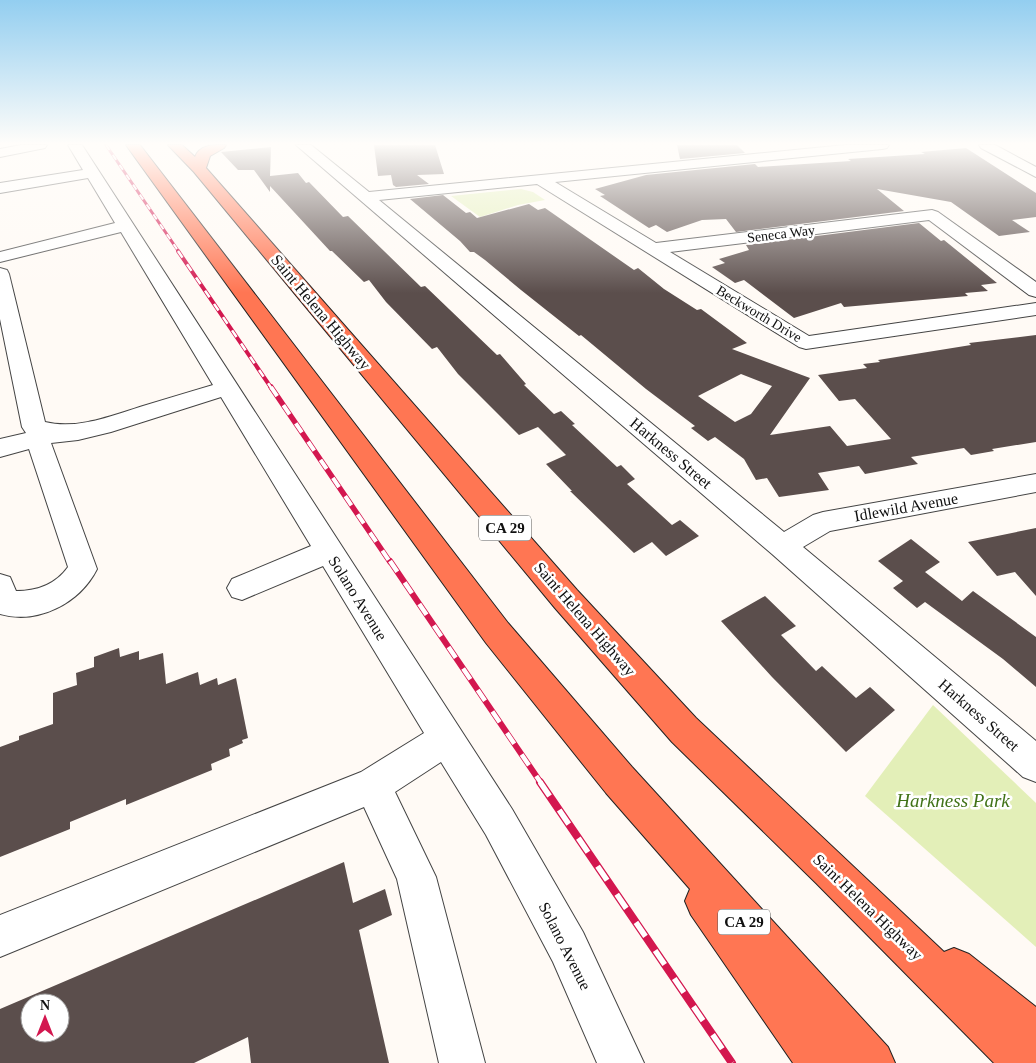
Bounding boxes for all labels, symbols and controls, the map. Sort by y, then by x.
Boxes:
street label: Seneca Way [746,222,816,246]
street label: Saint Helena Highway [267,251,374,374]
street label: Beckworth Drive [714,283,804,345]
street label: Harkness Street [627,414,716,492]
street label: Idlewild Avenue [853,490,959,524]
road number: CA 29 [479,516,531,540]
street label: Solano Avenue [325,553,391,643]
street label: Saint Helena Highway [530,559,639,680]
street label: Harkness Street [935,676,1023,755]
park label: Harkness Park [895,790,1010,811]
street label: Saint Helena Highway [809,851,926,964]
street label: Solano Avenue [536,899,594,993]
road number: CA 29 [718,910,770,934]
north arrow [20,993,70,1043]
text: N [40,998,50,1013]

